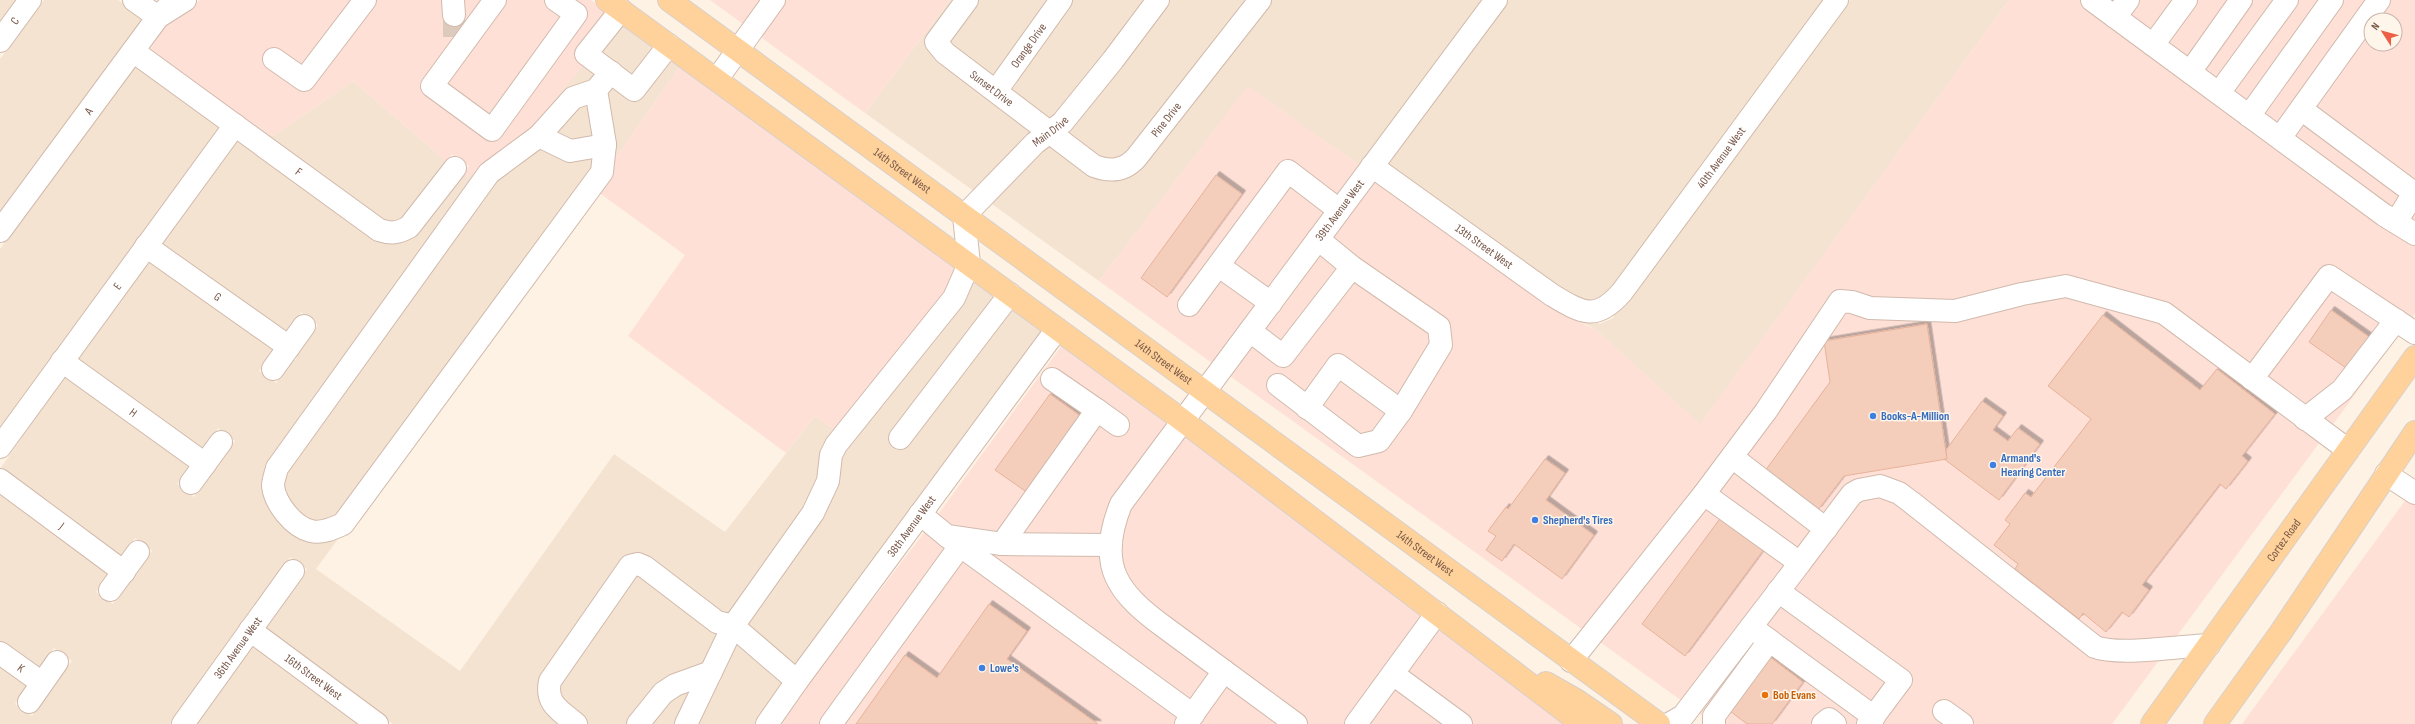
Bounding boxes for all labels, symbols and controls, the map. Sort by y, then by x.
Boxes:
north arrow [2363,12,2403,52]
street label: C [7,14,23,28]
street label: Orange Drive [1007,20,1050,71]
text: N [2368,20,2382,33]
street label: Sunset Drive [967,67,1017,110]
street label: Pine Drive [1148,99,1185,140]
street label: A [80,104,97,118]
street label: Main Drive [1029,113,1072,150]
street label: 40th Avenue West [1693,123,1749,191]
street label: 14th Street West [871,145,934,197]
street label: F [292,164,305,179]
street label: 39th Avenue West [1312,176,1368,244]
street label: 13th Street West [1452,221,1516,272]
street label: E [110,280,125,293]
street label: G [211,289,225,305]
street label: 14th Street West [1132,336,1196,388]
street label: H [127,405,140,420]
place label: Books-A-Million [1881,409,1949,424]
marker: Books-A-Million [1868,411,1878,421]
place label: Armand's Hearing Center [2000,451,2065,480]
marker: Armand's Hearing Center [1988,460,1998,470]
street label: 38th Avenue West [884,492,939,560]
place label: Shepherd's Tires [1543,513,1613,528]
marker: Shepherd's Tires [1530,515,1540,525]
street label: Cortez Road [2263,516,2304,565]
street label: J [56,519,67,533]
street label: 14th Street West [1394,527,1457,579]
street label: 36th Avenue West [211,613,265,682]
street label: 16th Street West [282,651,346,703]
street label: K [15,660,28,676]
place label: Lowe's [990,661,1019,676]
marker: Lowe's [977,663,987,673]
place label: Bob Evans [1773,688,1816,703]
marker: Bob Evans [1760,690,1770,700]

